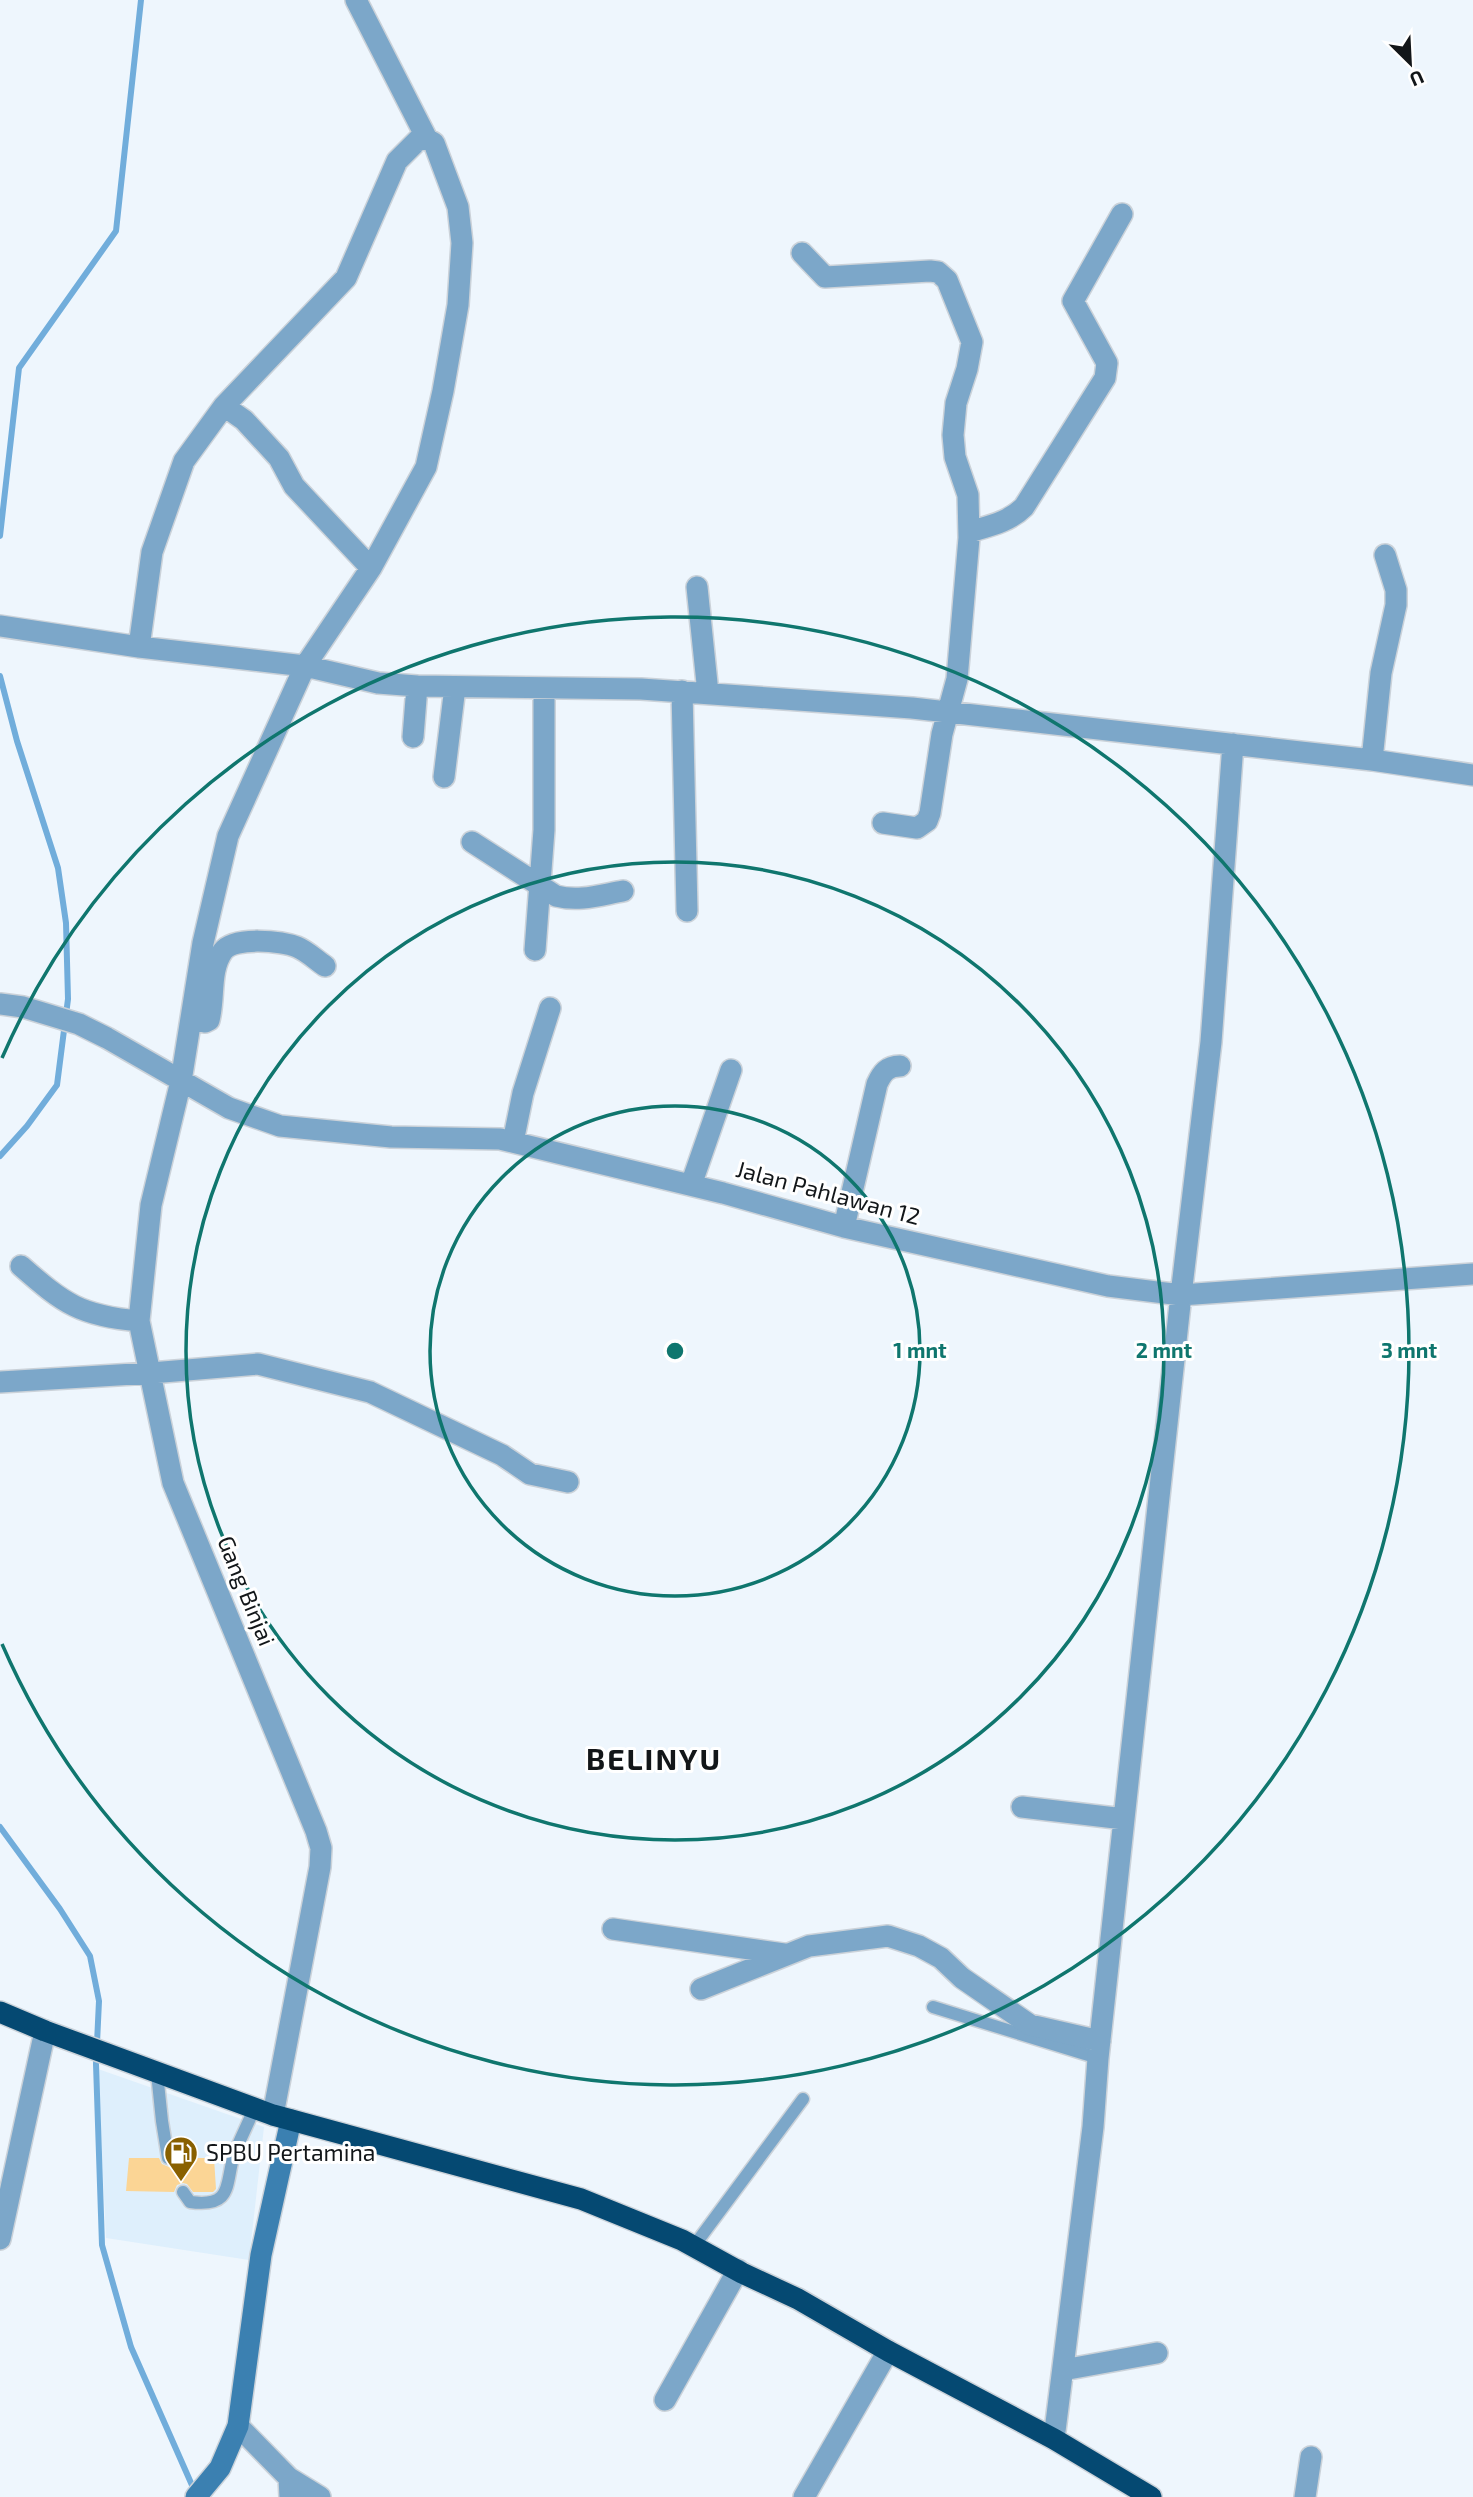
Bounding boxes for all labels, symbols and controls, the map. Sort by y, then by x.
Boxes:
north arrow [1375,28,1445,98]
text: U [1406,66,1428,92]
street label: Jalan Pahlawan 12 [733,1154,923,1230]
text: 1 mnt [893,1337,947,1362]
text: 2 mnt [1136,1337,1193,1362]
text: 3 mnt [1381,1337,1437,1362]
centre of rings [663,1339,687,1363]
street label: Gang Binjai [212,1532,282,1650]
district label: BELINYU [586,1740,722,1776]
fuel station icon: SPBU Pertamina [162,2134,200,2183]
place label: SPBU Pertamina [206,2138,375,2166]

